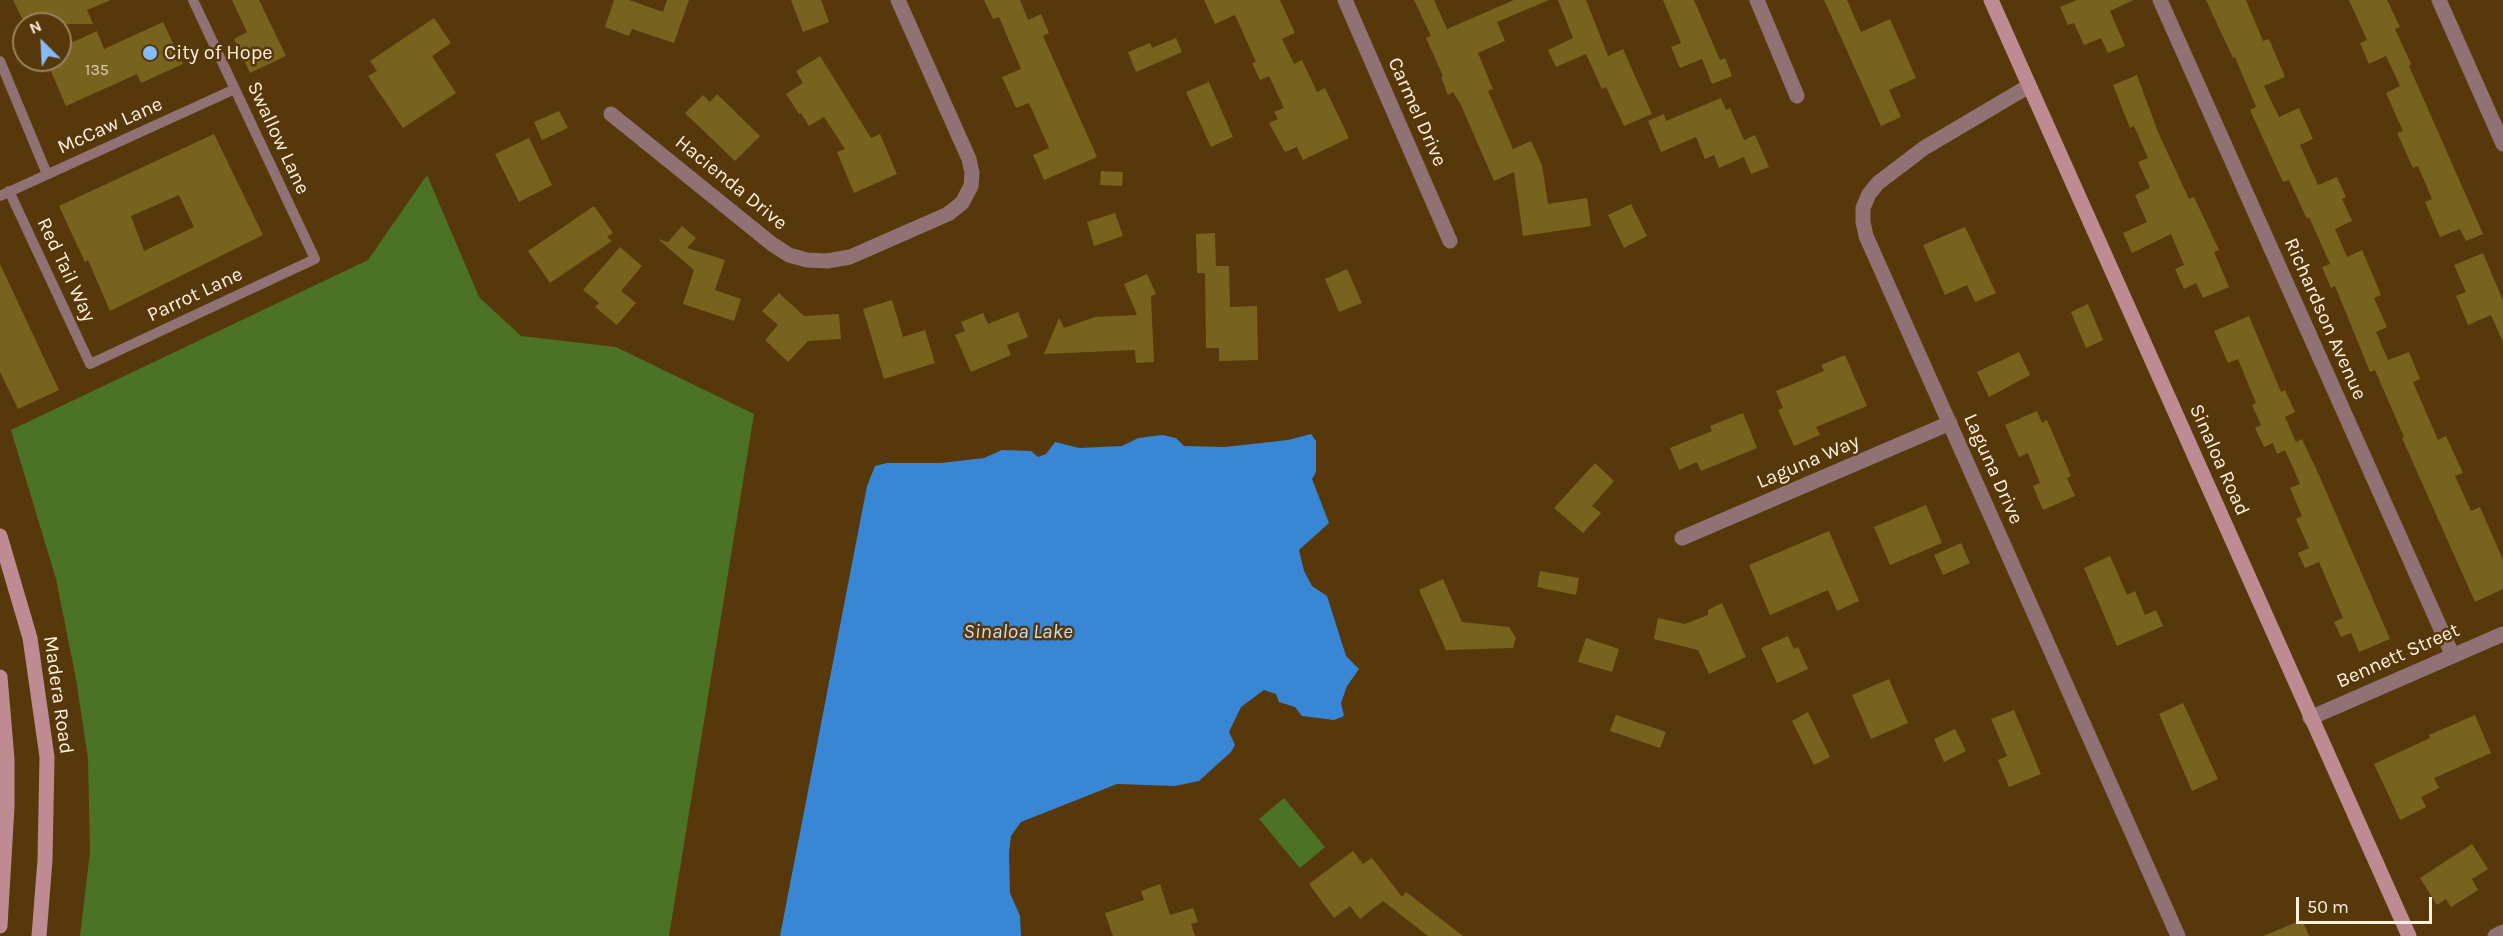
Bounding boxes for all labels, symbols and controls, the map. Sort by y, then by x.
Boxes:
north arrow [12,12,72,72]
text: N [26,16,44,38]
place label: City of Hope [164,41,273,65]
marker: City of Hope [141,44,159,62]
street label: Carmel Drive [1382,54,1452,170]
house number: 135 [85,60,109,80]
street label: Swallow Lane [241,78,315,198]
street label: McCaw Lane [54,92,166,160]
street label: Hacienda Drive [670,130,792,236]
street label: Red Tail Way [31,214,101,326]
street label: Richardson Avenue [2278,234,2372,404]
street label: Parrot Lane [144,262,246,328]
street label: Sinaloa Road [2184,401,2254,519]
street label: Laguna Drive [1958,410,2028,528]
street label: Laguna Way [1753,430,1863,494]
street label: Bennett Street [2333,618,2463,694]
water label: Sinaloa Lake [963,619,1073,645]
street label: Madera Road [38,634,78,756]
scale bar [2299,885,2436,923]
text: 50 m [2307,896,2349,918]

